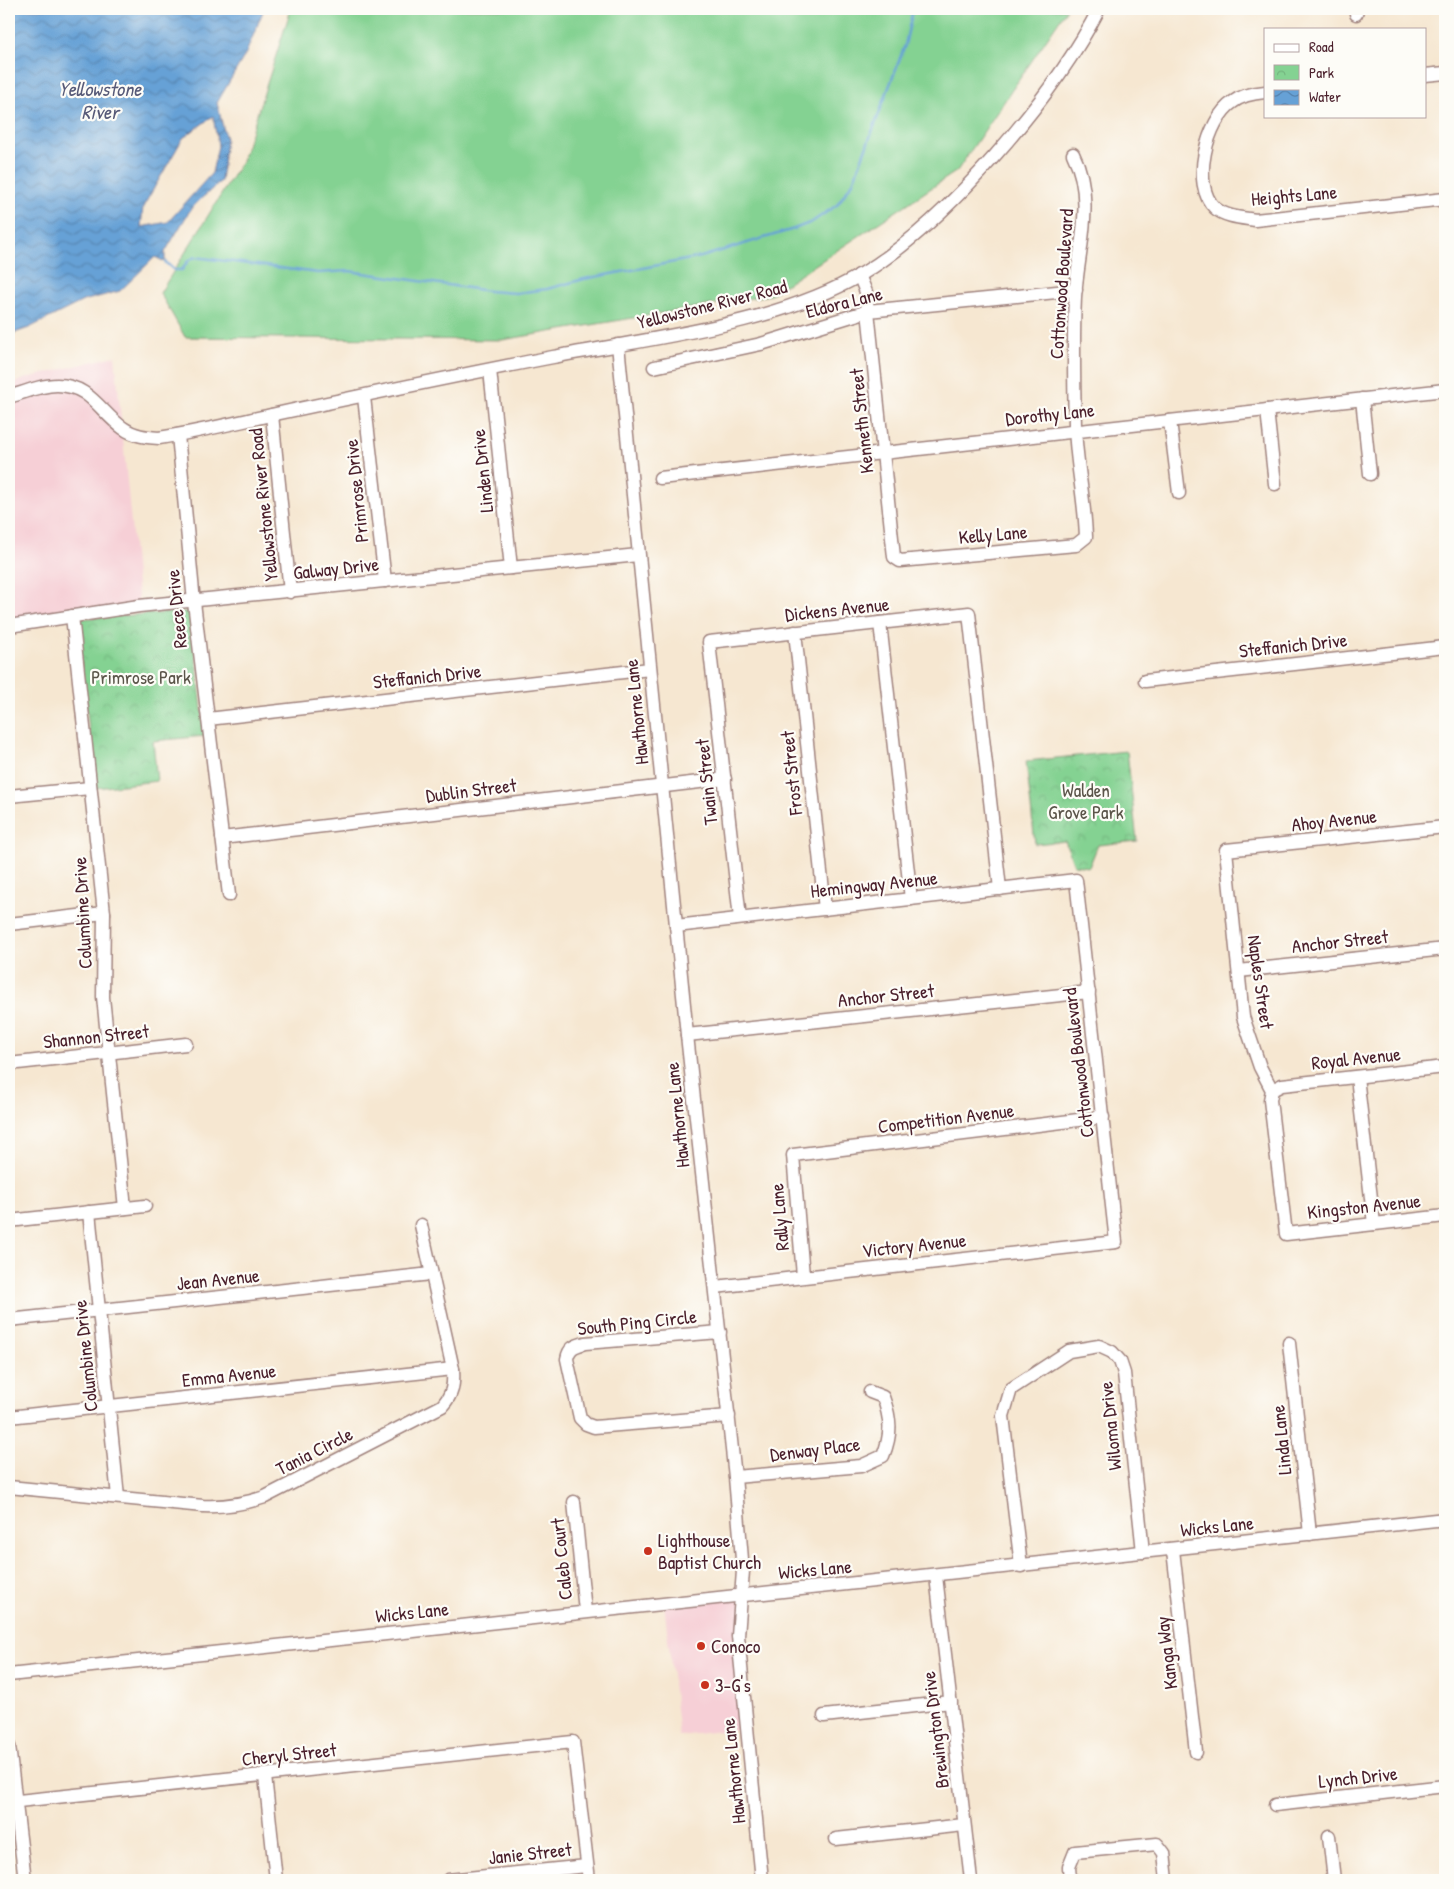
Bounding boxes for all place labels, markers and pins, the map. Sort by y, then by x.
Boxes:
place label: Lighthouse Baptist Church [658,1527,761,1575]
marker: Lighthouse Baptist Church [642,1545,654,1557]
place label: Conoco [711,1633,761,1659]
marker: Conoco [695,1640,707,1652]
place label: 3-G's [715,1672,751,1698]
marker: 3-G's [699,1679,711,1691]

